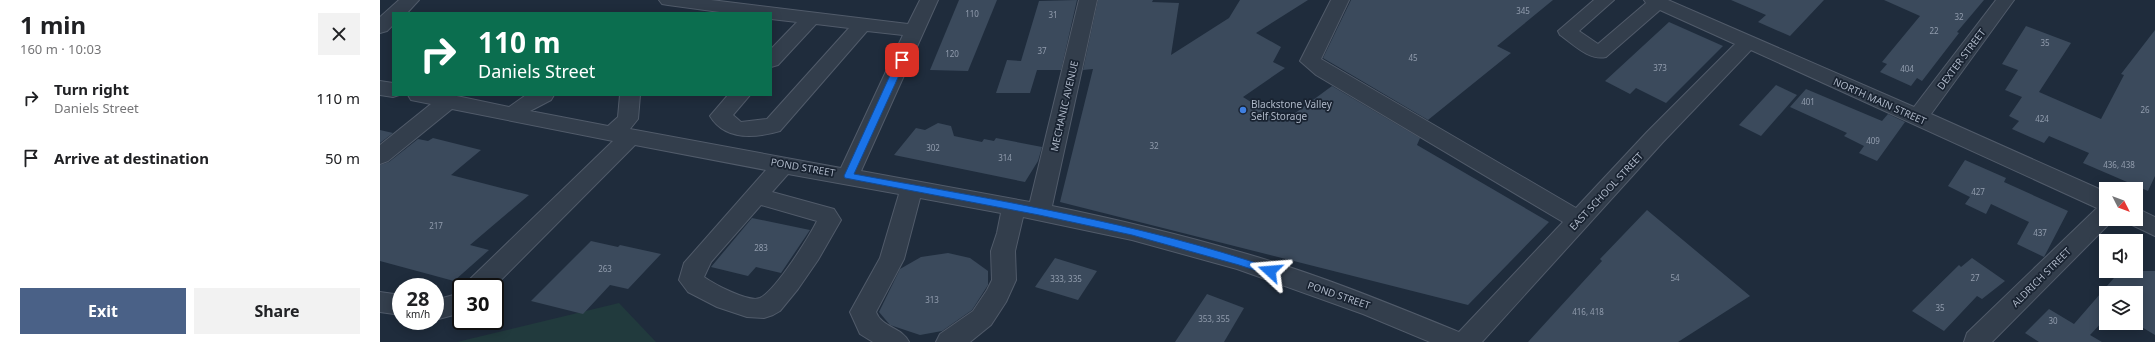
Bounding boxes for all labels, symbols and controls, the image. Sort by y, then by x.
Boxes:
house number: 345 [1516,5,1530,16]
text: 1 min [20,8,86,41]
house number: 110 [965,8,979,19]
house number: 31 [1048,9,1058,20]
house number: 32 [1954,11,1964,22]
button: close [318,13,360,55]
text: 110 m [478,23,561,61]
house number: 22 [1929,25,1939,36]
street label: DEXTER STREET [1934,25,1989,92]
icon: right [412,28,464,80]
house number: 35 [2040,37,2050,48]
text: 160 m · 10:03 [20,40,101,58]
pin [885,43,919,77]
house number: 37 [1037,45,1047,56]
house number: 120 [945,48,959,59]
icon: arrive [891,49,913,71]
house number: 45 [1408,52,1418,63]
text: Daniels Street [478,59,595,83]
street label: MECHANIC AVENUE [1047,59,1081,153]
house number: 373 [1653,62,1667,73]
house number: 404 [1900,63,1914,74]
street label: NORTH MAIN STREET [1831,74,1929,128]
text: Turn right [54,79,129,99]
icon: right [20,87,42,109]
text: 110 m [316,88,360,108]
house number: 401 [1801,96,1815,107]
place label: Blackstone Valley Self Storage [1251,97,1333,123]
text: Daniels Street [54,99,139,117]
house number: 26 [2140,104,2150,115]
marker: Blackstone Valley Self Storage [1238,105,1248,115]
house number: 424 [2035,113,2049,124]
house number: 409 [1866,135,1880,146]
house number: 32 [1149,140,1159,151]
house number: 302 [926,142,940,153]
icon: arrive [20,147,42,169]
text: Arrive at destination [54,148,209,168]
text: 50 m [325,148,360,168]
street label: EAST SCHOOL STREET [1566,149,1646,233]
house number: 314 [998,152,1012,163]
street label: POND STREET [770,154,837,180]
house number: 436, 438 [2103,159,2135,170]
north arrow [2099,182,2143,226]
map controls [2099,182,2143,330]
house number: 427 [1971,186,1985,197]
house number: 217 [429,220,443,231]
house number: 437 [2033,227,2047,238]
button: sound [2099,234,2143,278]
house number: 283 [754,242,768,253]
street label: ALDRICH STREET [2008,244,2074,310]
position arrow [1249,250,1291,292]
house number: 263 [598,263,612,274]
house number: 54 [1670,272,1680,283]
house number: 27 [1970,272,1980,283]
house number: 333, 335 [1050,273,1082,284]
speed limit sign: 30 [452,278,504,330]
street label: POND STREET [1306,278,1373,312]
text: 28 [407,285,429,312]
button: layers [2099,286,2143,330]
button: Exit [20,288,186,334]
button: Share [194,288,360,334]
house number: 313 [925,294,939,305]
house number: 35 [1935,302,1945,313]
house number: 416, 418 [1572,306,1604,317]
text: km/h [406,307,430,321]
house number: 353, 355 [1198,313,1230,324]
house number: 30 [2048,315,2058,326]

